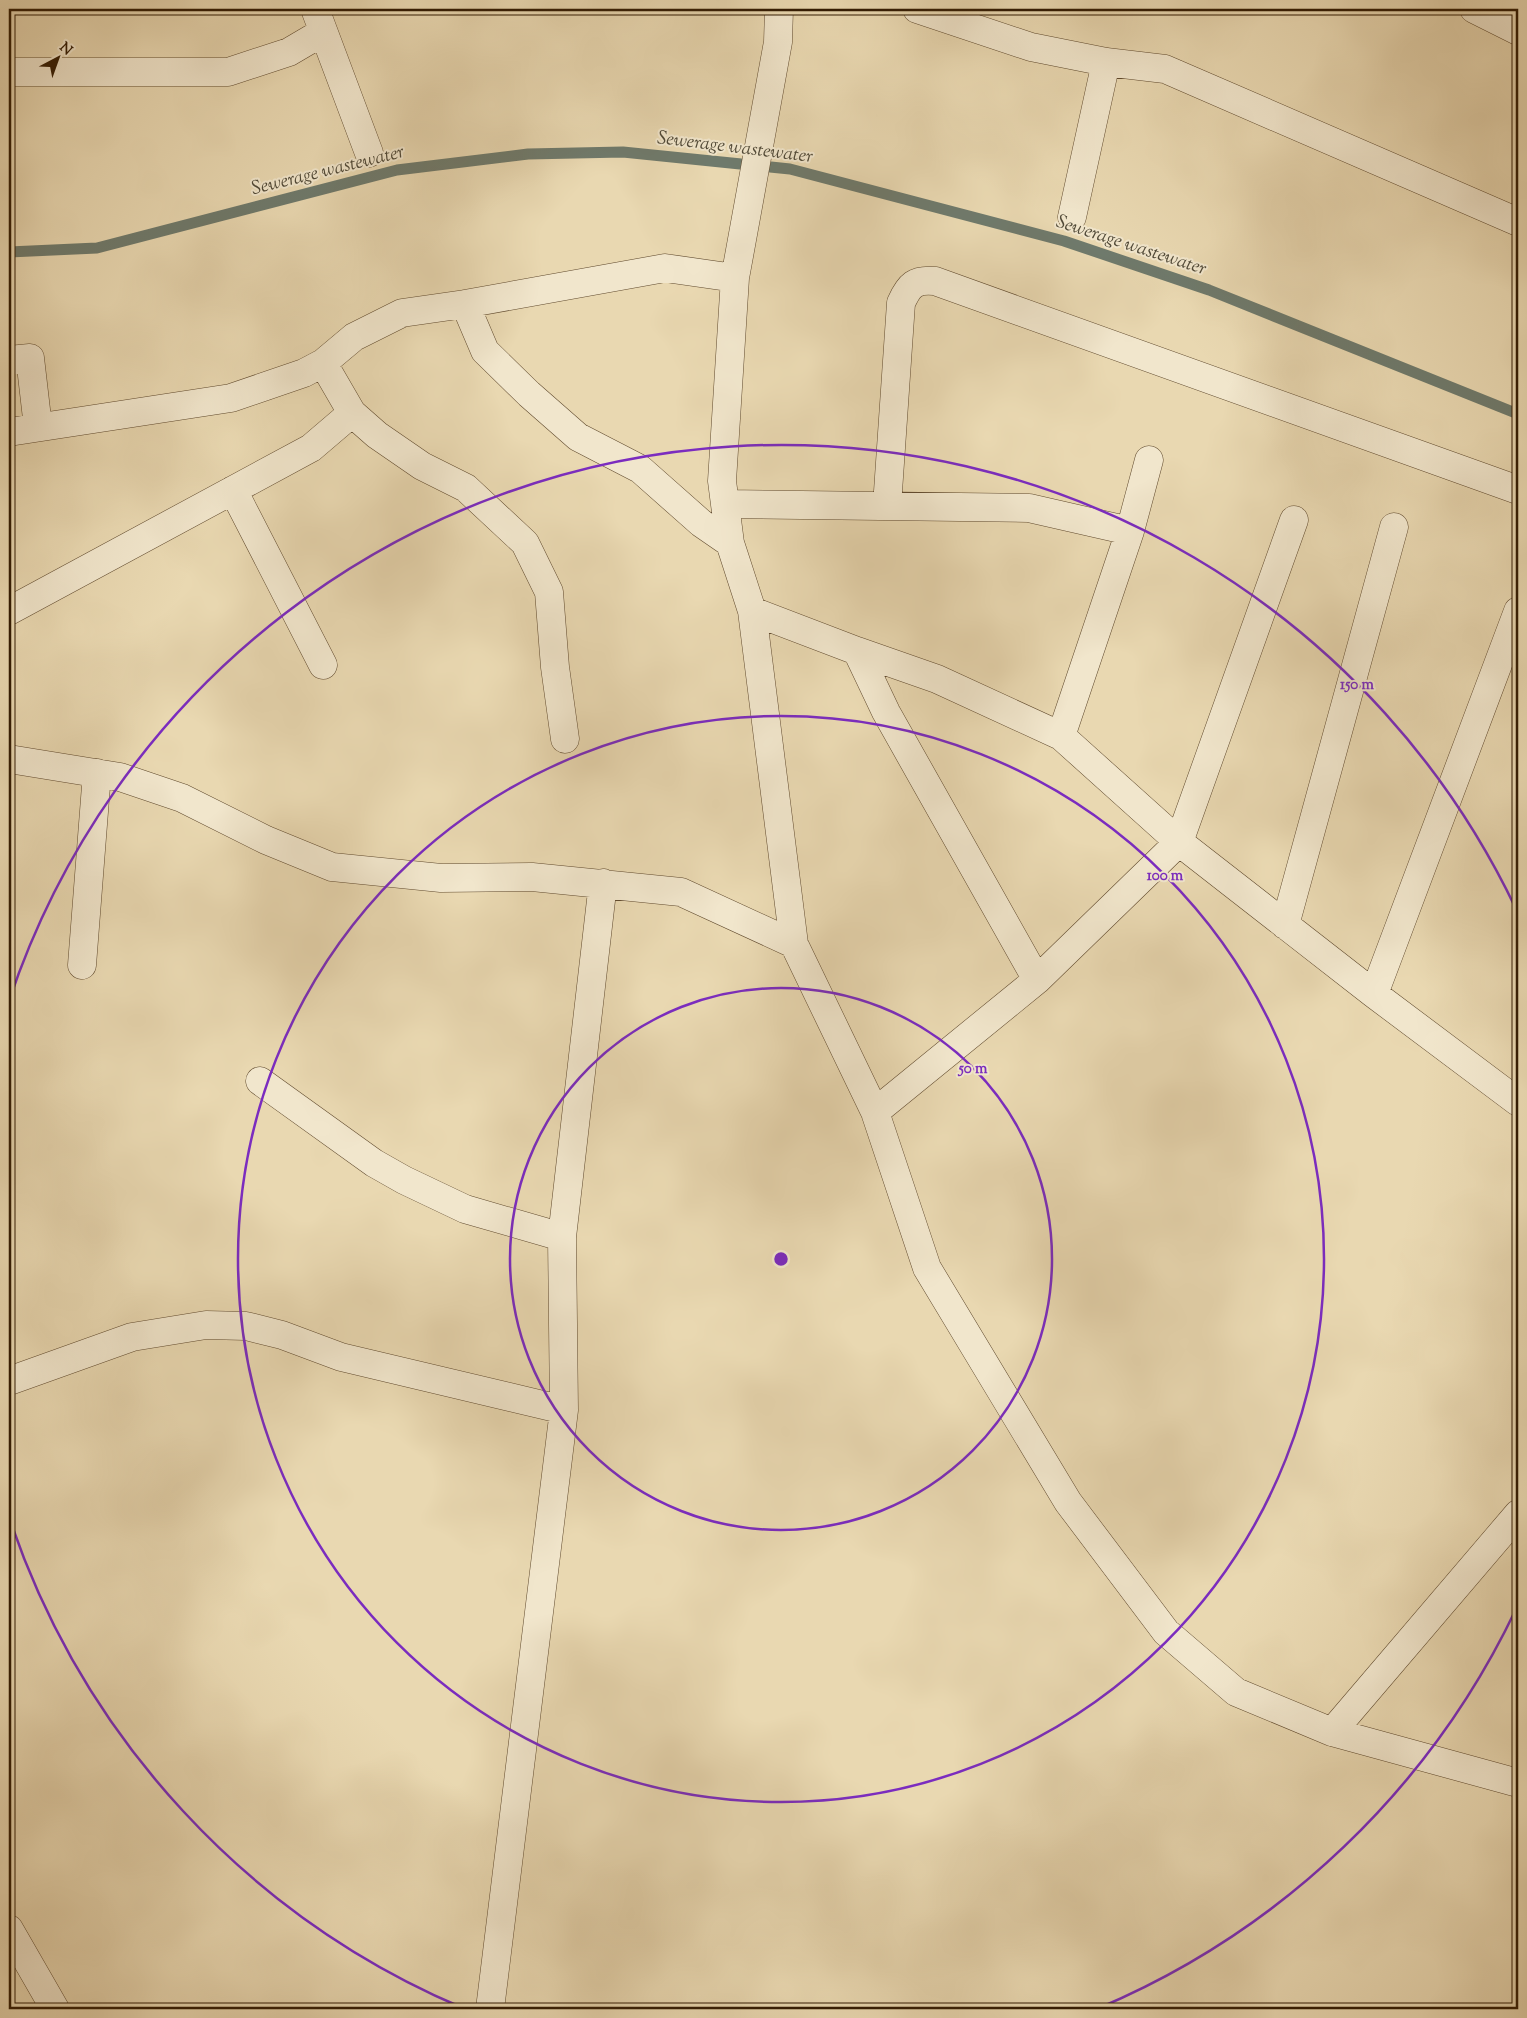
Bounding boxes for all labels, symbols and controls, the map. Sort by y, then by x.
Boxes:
north arrow [32,32,82,82]
text: N [54,38,76,61]
water label: Sewerage wastewater [656,125,815,171]
water label: Sewerage wastewater [249,139,408,203]
water label: Sewerage wastewater [1052,209,1210,283]
text: 150 m [1340,675,1374,696]
text: 100 m [1147,866,1184,887]
text: 50 m [958,1059,988,1080]
centre of rings [772,1250,790,1268]

